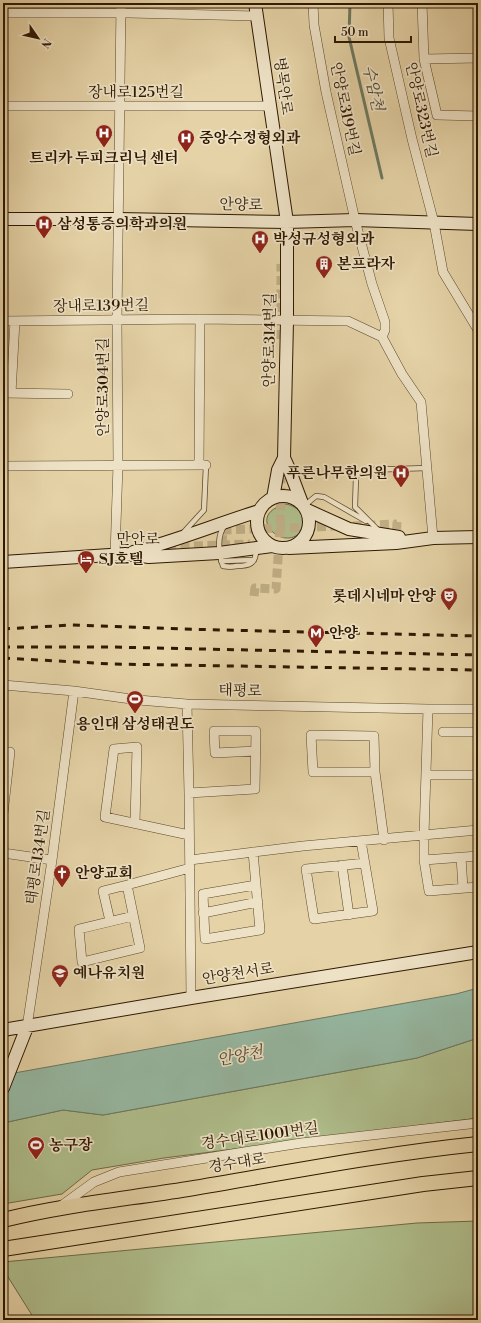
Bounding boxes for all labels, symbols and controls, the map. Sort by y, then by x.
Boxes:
north arrow [18,18,58,58]
scale bar [335,18,411,44]
text: 50 m [341,25,369,40]
text: N [37,36,54,51]
street label: 병목안로 [270,56,297,117]
street label: 안양로319번길 [326,60,364,158]
street label: 안양로323번길 [401,60,441,160]
water label: 수암천 [358,63,388,114]
street label: 장내로125번길 [88,83,184,102]
hospital icon: 트리카 두피크리닉 센터 [94,123,114,148]
hospital icon: 중앙수정형외과 [176,128,196,153]
place label: 중앙수정형외과 [199,129,301,148]
place label: 트리카 두피크리닉 센터 [29,149,179,168]
street label: 안양로 [219,195,263,215]
hospital icon: 삼성통증의학과의원 [34,214,54,239]
place label: 삼성통증의학과의원 [57,215,187,234]
hospital icon: 박성규성형외과 [250,229,270,254]
place label: 박성규성형외과 [273,230,375,249]
building icon: 본프라자 [314,254,334,279]
place label: 본프라자 [337,255,395,274]
street label: 안양로314번길 [260,292,280,388]
street label: 장내로139번길 [53,296,149,316]
street label: 안양로304번길 [94,337,113,437]
hospital icon: 푸른나무한의원 [391,463,411,488]
place label: 푸른나무한의원 [287,464,388,483]
street label: 만안로 [116,530,160,549]
hotel icon: SJ호텔 [76,549,96,574]
place label: SJ호텔 [99,550,143,569]
theatre icon: 롯데시네마 안양 [439,586,459,611]
place label: 롯데시네마 안양 [332,587,436,606]
metro station icon: 안양 [306,623,326,648]
place label: 안양 [329,624,358,643]
street label: 태평로 [218,681,262,701]
sports icon: 용인대 삼성태권도 [125,689,145,714]
place label: 용인대 삼성태권도 [76,715,195,734]
street label: 태평로134번길 [22,808,54,906]
church icon: 안양교회 [52,863,72,888]
place label: 안양교회 [75,864,133,883]
street label: 안양천서로 [201,959,276,989]
school or university icon: 예나유치원 [50,963,70,988]
place label: 예나유치원 [73,964,145,983]
water label: 안양천 [215,1041,266,1070]
street label: 경수대로1001번길 [200,1118,320,1154]
sports icon: 농구장 [26,1135,46,1160]
place label: 농구장 [49,1136,93,1155]
street label: 경수대로 [207,1149,268,1177]

